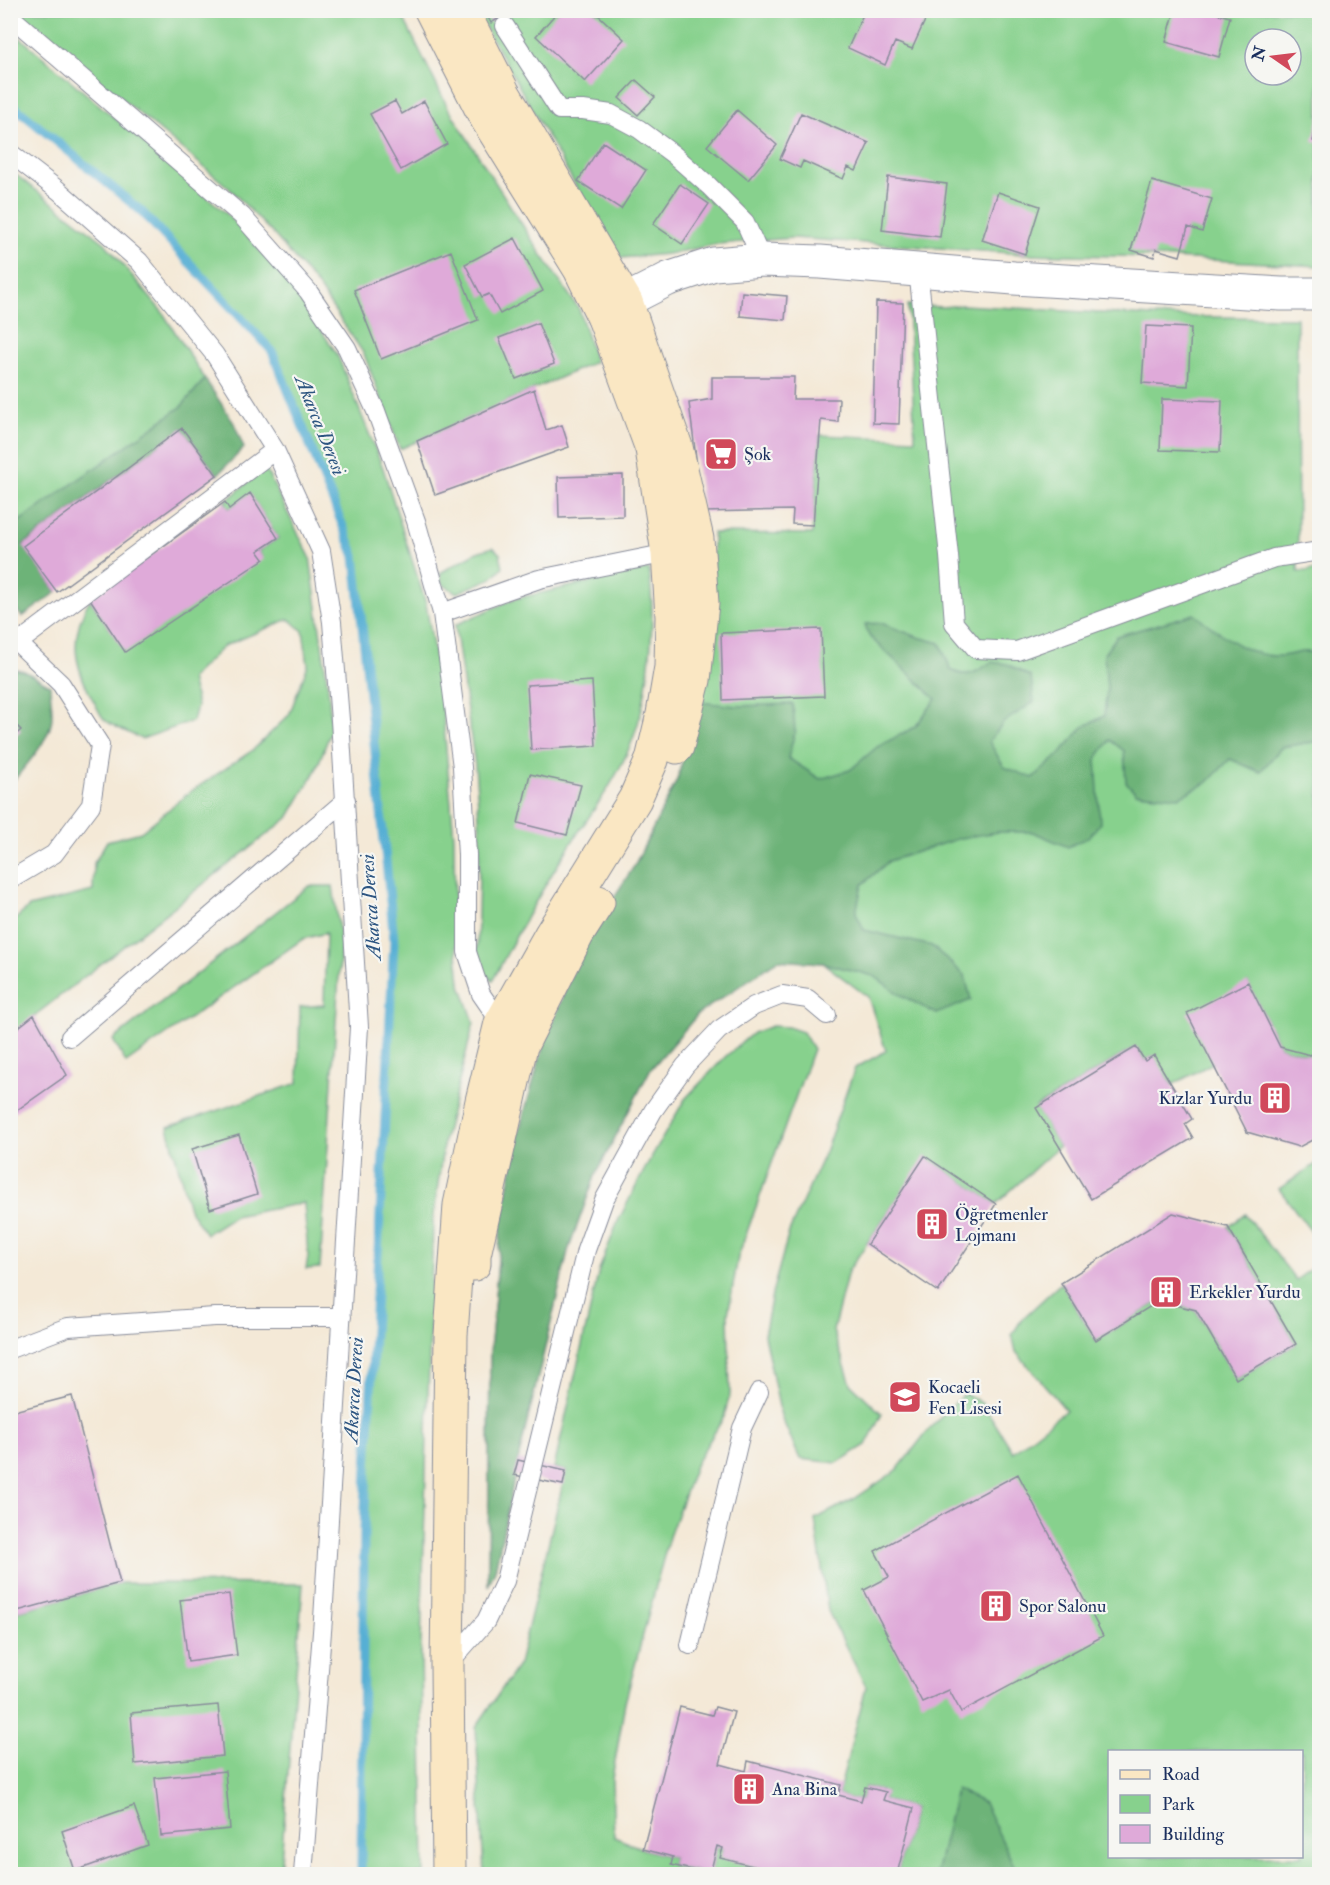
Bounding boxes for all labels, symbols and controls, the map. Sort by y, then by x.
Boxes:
north arrow [1243,27,1303,87]
text: N [1248,44,1271,64]
water label: Akarca Deresi [288,369,352,480]
supermarket icon: Şok [703,436,739,472]
place label: Şok [744,443,772,466]
water label: Akarca Deresi [354,853,387,963]
building icon: Kızlar Yurdu [1257,1080,1293,1116]
place label: Kızlar Yurdu [1158,1087,1252,1110]
place label: Öğretmenler Lojmanı [955,1203,1048,1247]
building icon: Öğretmenler Lojmanı [914,1206,950,1242]
building icon: Erkekler Yurdu [1148,1274,1184,1310]
place label: Erkekler Yurdu [1189,1281,1301,1304]
water label: Akarca Deresi [338,1336,369,1446]
place label: Kocaeli Fen Lisesi [928,1376,1002,1420]
school or university icon: Kocaeli Fen Lisesi [887,1379,923,1415]
building icon: Spor Salonu [978,1588,1014,1624]
place label: Spor Salonu [1019,1595,1106,1618]
legend [1108,1750,1303,1858]
text: Road [1162,1763,1200,1786]
building icon: Ana Bina [731,1771,767,1807]
place label: Ana Bina [771,1778,838,1801]
text: Park [1162,1793,1195,1816]
text: Building [1162,1823,1225,1846]

